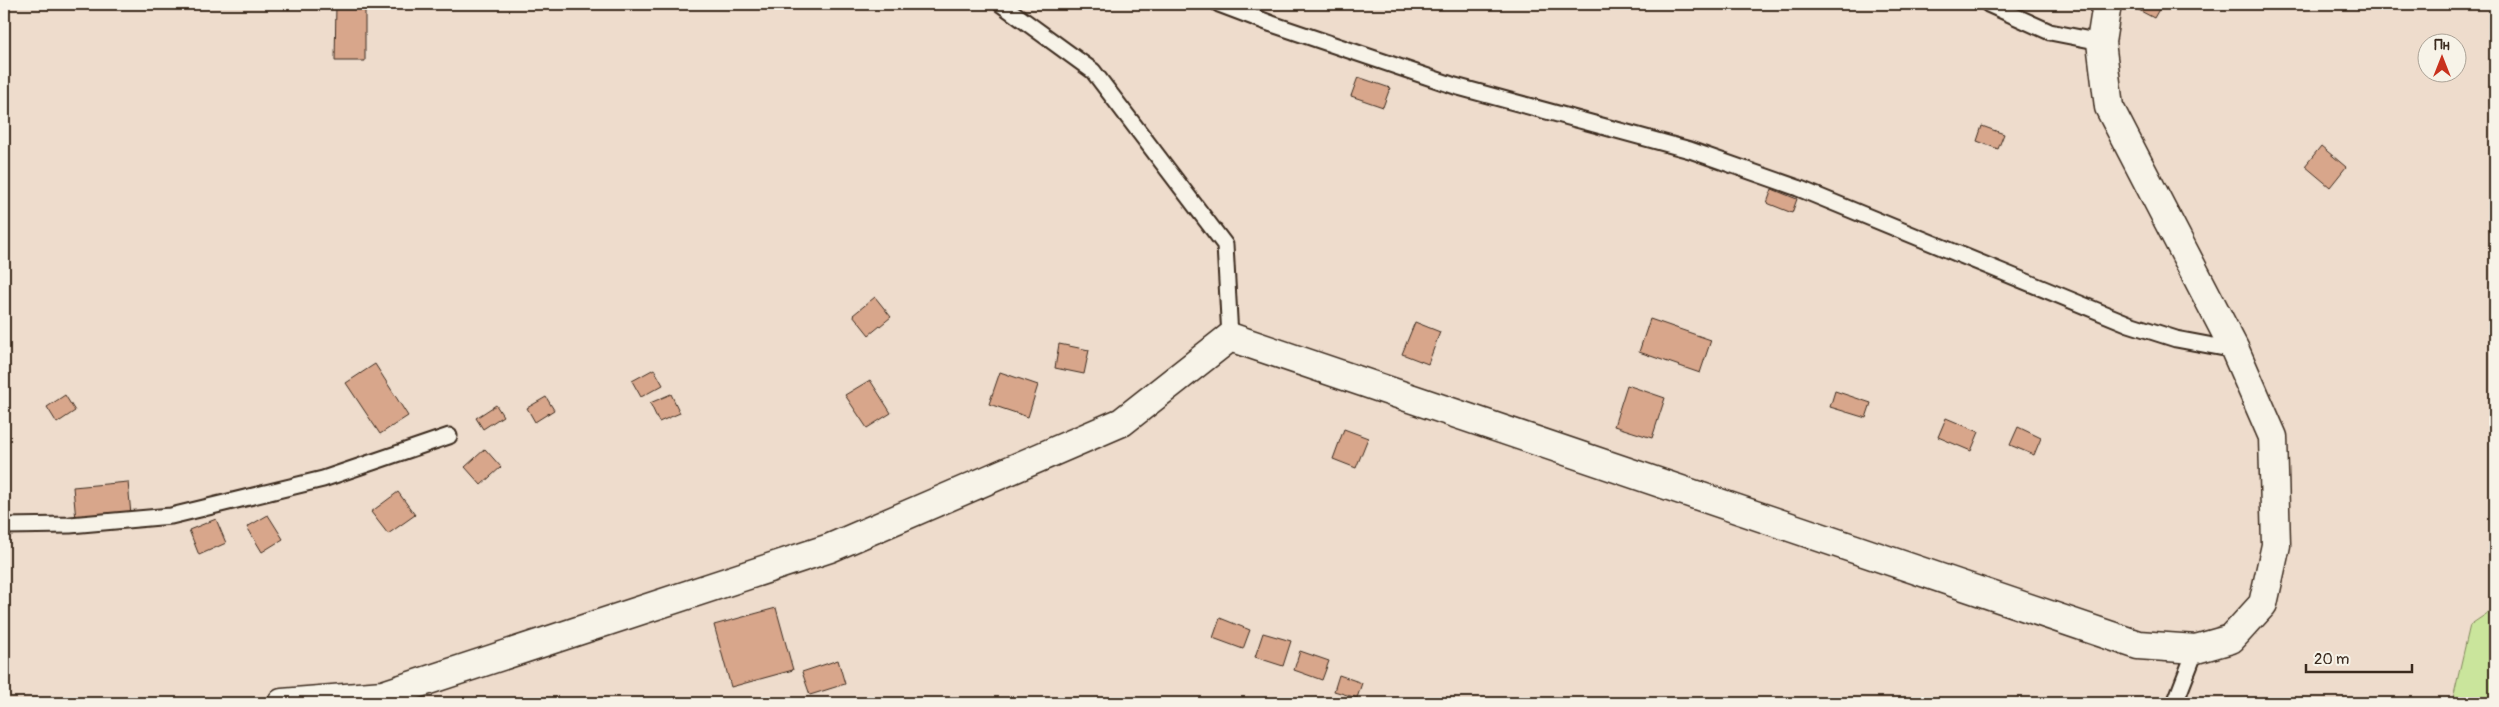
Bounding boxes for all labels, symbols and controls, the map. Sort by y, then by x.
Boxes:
north arrow [2416,32,2466,82]
text: Пн [2434,37,2450,54]
scale bar [2306,642,2413,674]
text: 20 m [2314,650,2349,669]

